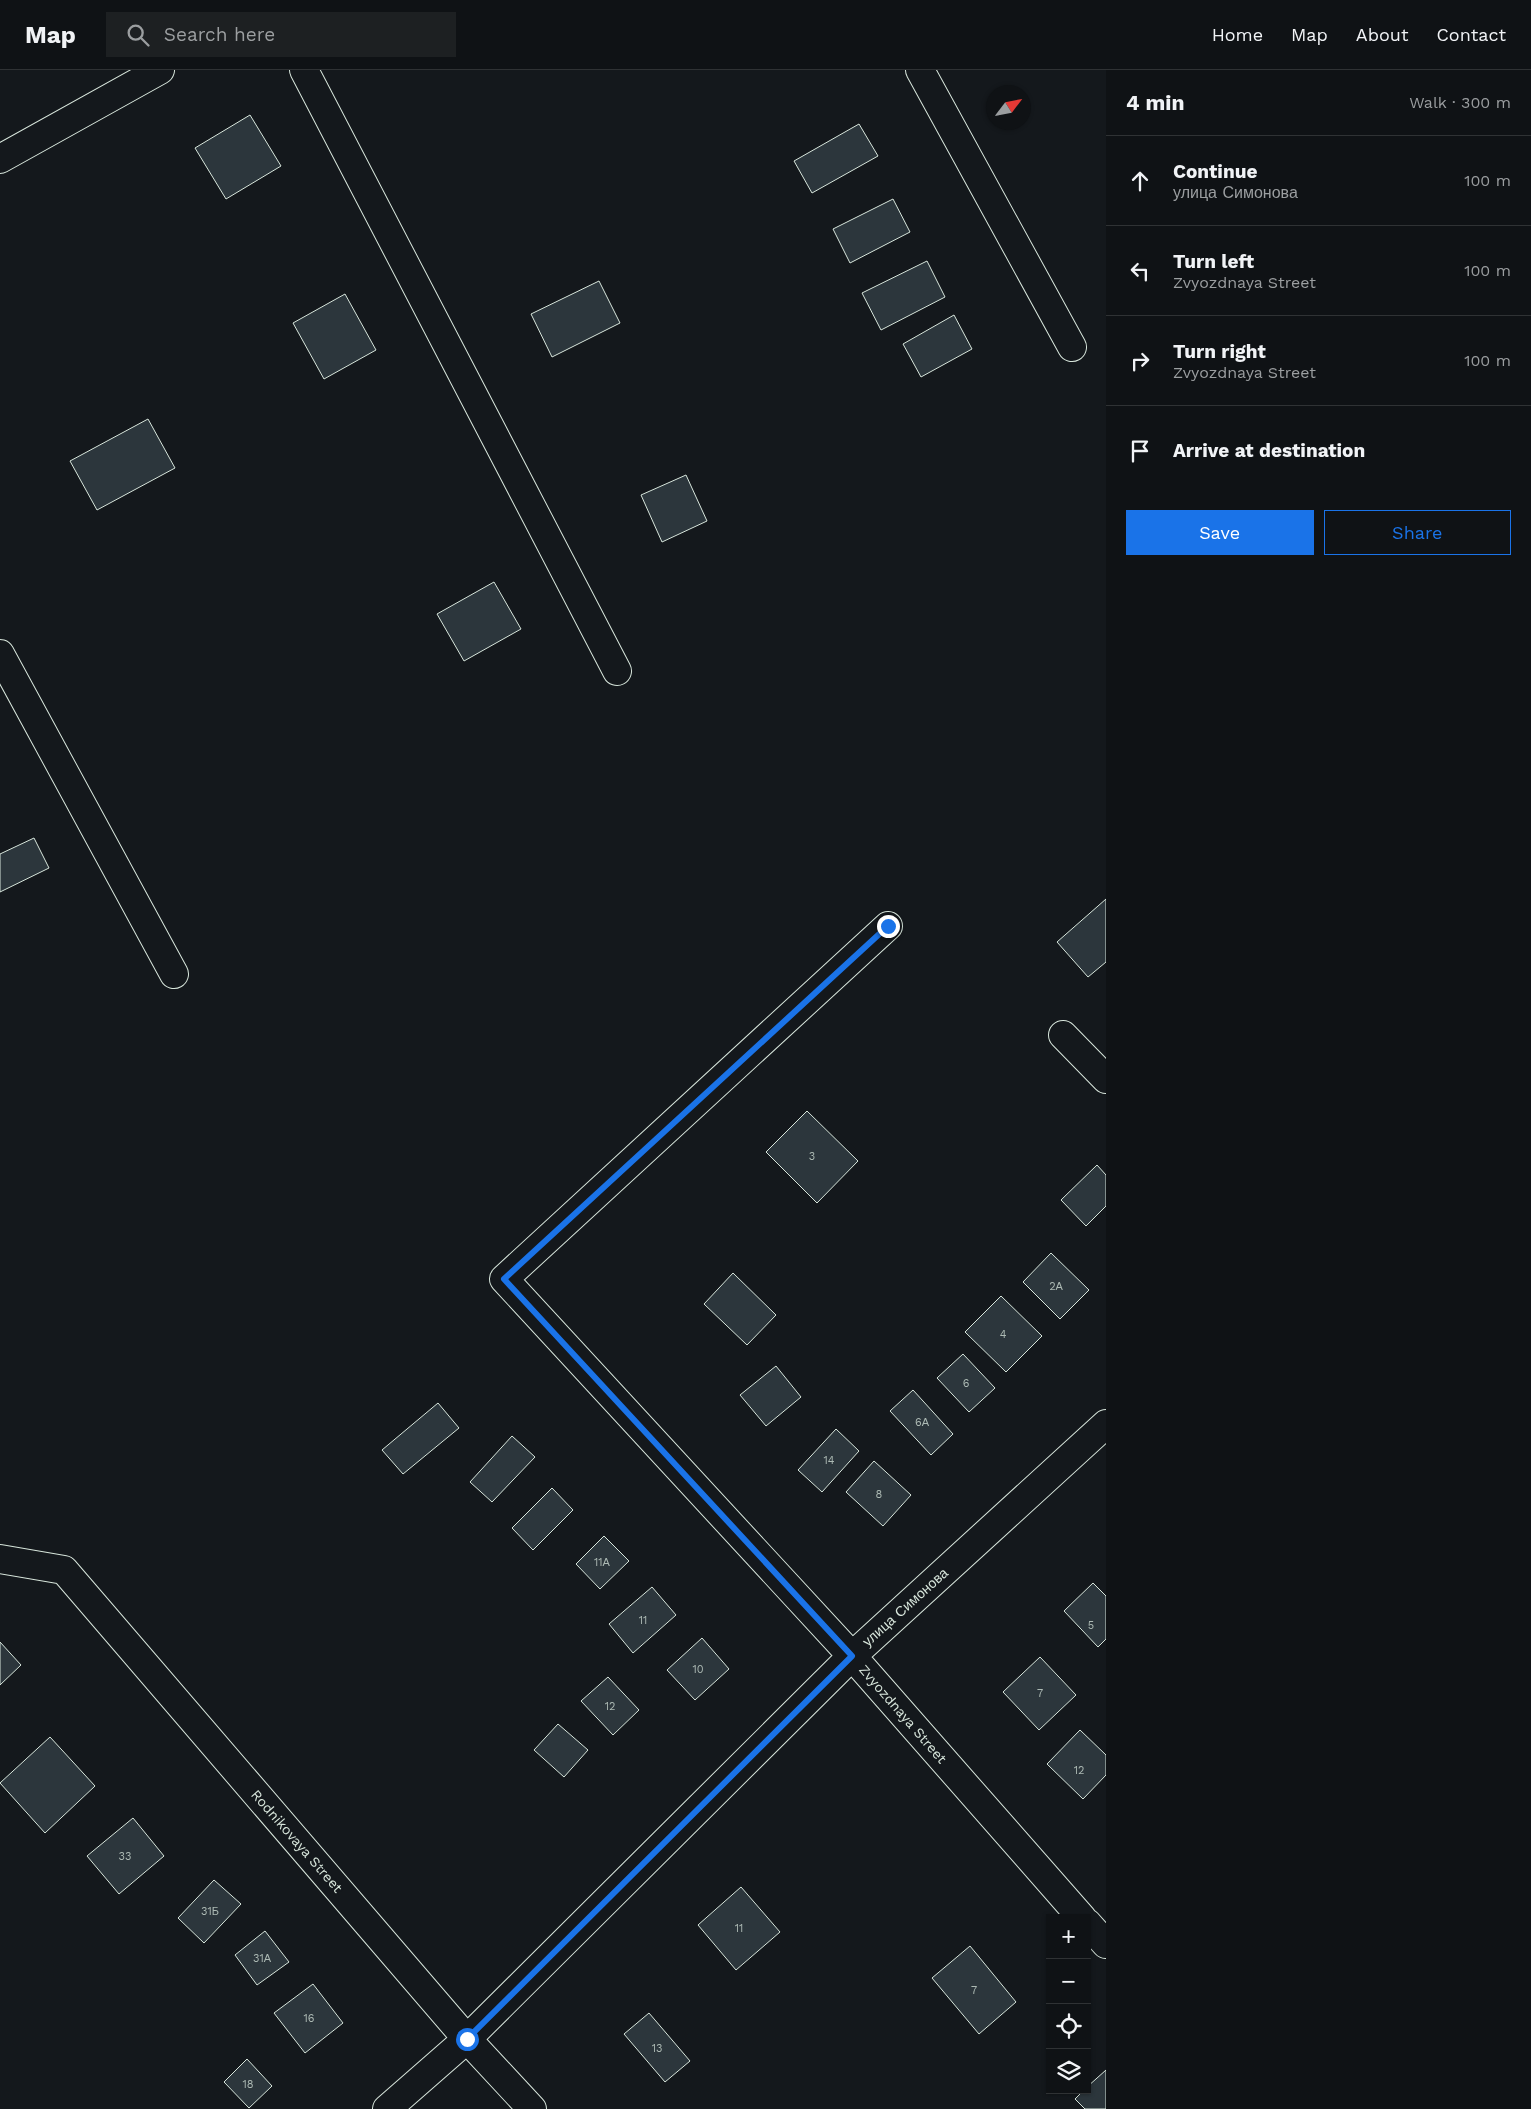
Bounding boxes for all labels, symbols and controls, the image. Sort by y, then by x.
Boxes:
search box [106,12,456,57]
text: Map [25,21,76,49]
icon: search [124,21,152,49]
text: Search here [164,23,275,46]
text: Home [1212,24,1263,45]
text: Map [1291,24,1328,45]
text: About [1356,24,1408,45]
text: Contact [1436,24,1506,45]
north arrow [986,85,1031,130]
text: 4 min [1126,90,1184,115]
text: Walk · 300 m [1409,93,1511,112]
text: Continue [1173,160,1257,183]
icon: ahead [1126,167,1154,195]
text: 100 m [1464,171,1511,190]
text: улица Симонова [1173,183,1298,202]
text: Turn left [1173,250,1254,273]
icon: left [1126,257,1154,285]
text: 100 m [1464,261,1511,280]
text: Zvyozdnaya Street [1173,273,1316,292]
text: Turn right [1173,340,1266,363]
icon: right [1126,347,1154,375]
text: 100 m [1464,351,1511,370]
text: Zvyozdnaya Street [1173,363,1316,382]
icon: arrive [1126,437,1154,465]
text: Arrive at destination [1173,439,1365,462]
button: Save [1126,510,1314,555]
button: Share [1324,510,1511,555]
route end [877,915,900,938]
house number: 3 [809,1150,815,1163]
house number: 2А [1049,1280,1064,1293]
house number: 4 [1000,1328,1007,1341]
house number: 6 [963,1377,970,1390]
house number: 6А [915,1416,930,1429]
house number: 14 [823,1454,835,1467]
house number: 8 [876,1488,883,1501]
house number: 11А [594,1556,611,1569]
street label: улица Симонова [859,1564,951,1649]
house number: 11 [639,1614,647,1627]
house number: 5 [1088,1619,1094,1632]
street label: Zvyozdnaya Street [856,1662,950,1767]
house number: 10 [692,1663,704,1676]
house number: 7 [1037,1687,1043,1700]
house number: 12 [605,1700,615,1713]
house number: 12 [1074,1764,1084,1777]
street label: Rodnikovaya Street [248,1786,346,1896]
house number: 33 [119,1850,131,1863]
house number: 31Б [201,1905,219,1918]
map controls [1046,1914,1091,2094]
button: + [1046,1914,1091,1959]
house number: 11 [735,1922,743,1935]
house number: 31А [253,1952,272,1965]
button: − [1046,1959,1091,2004]
house number: 7 [971,1984,977,1997]
button: locate [1046,2004,1091,2049]
house number: 16 [304,2012,315,2025]
route start [456,2028,479,2051]
house number: 13 [652,2042,662,2055]
button: layers [1046,2049,1091,2094]
house number: 18 [242,2078,254,2091]

